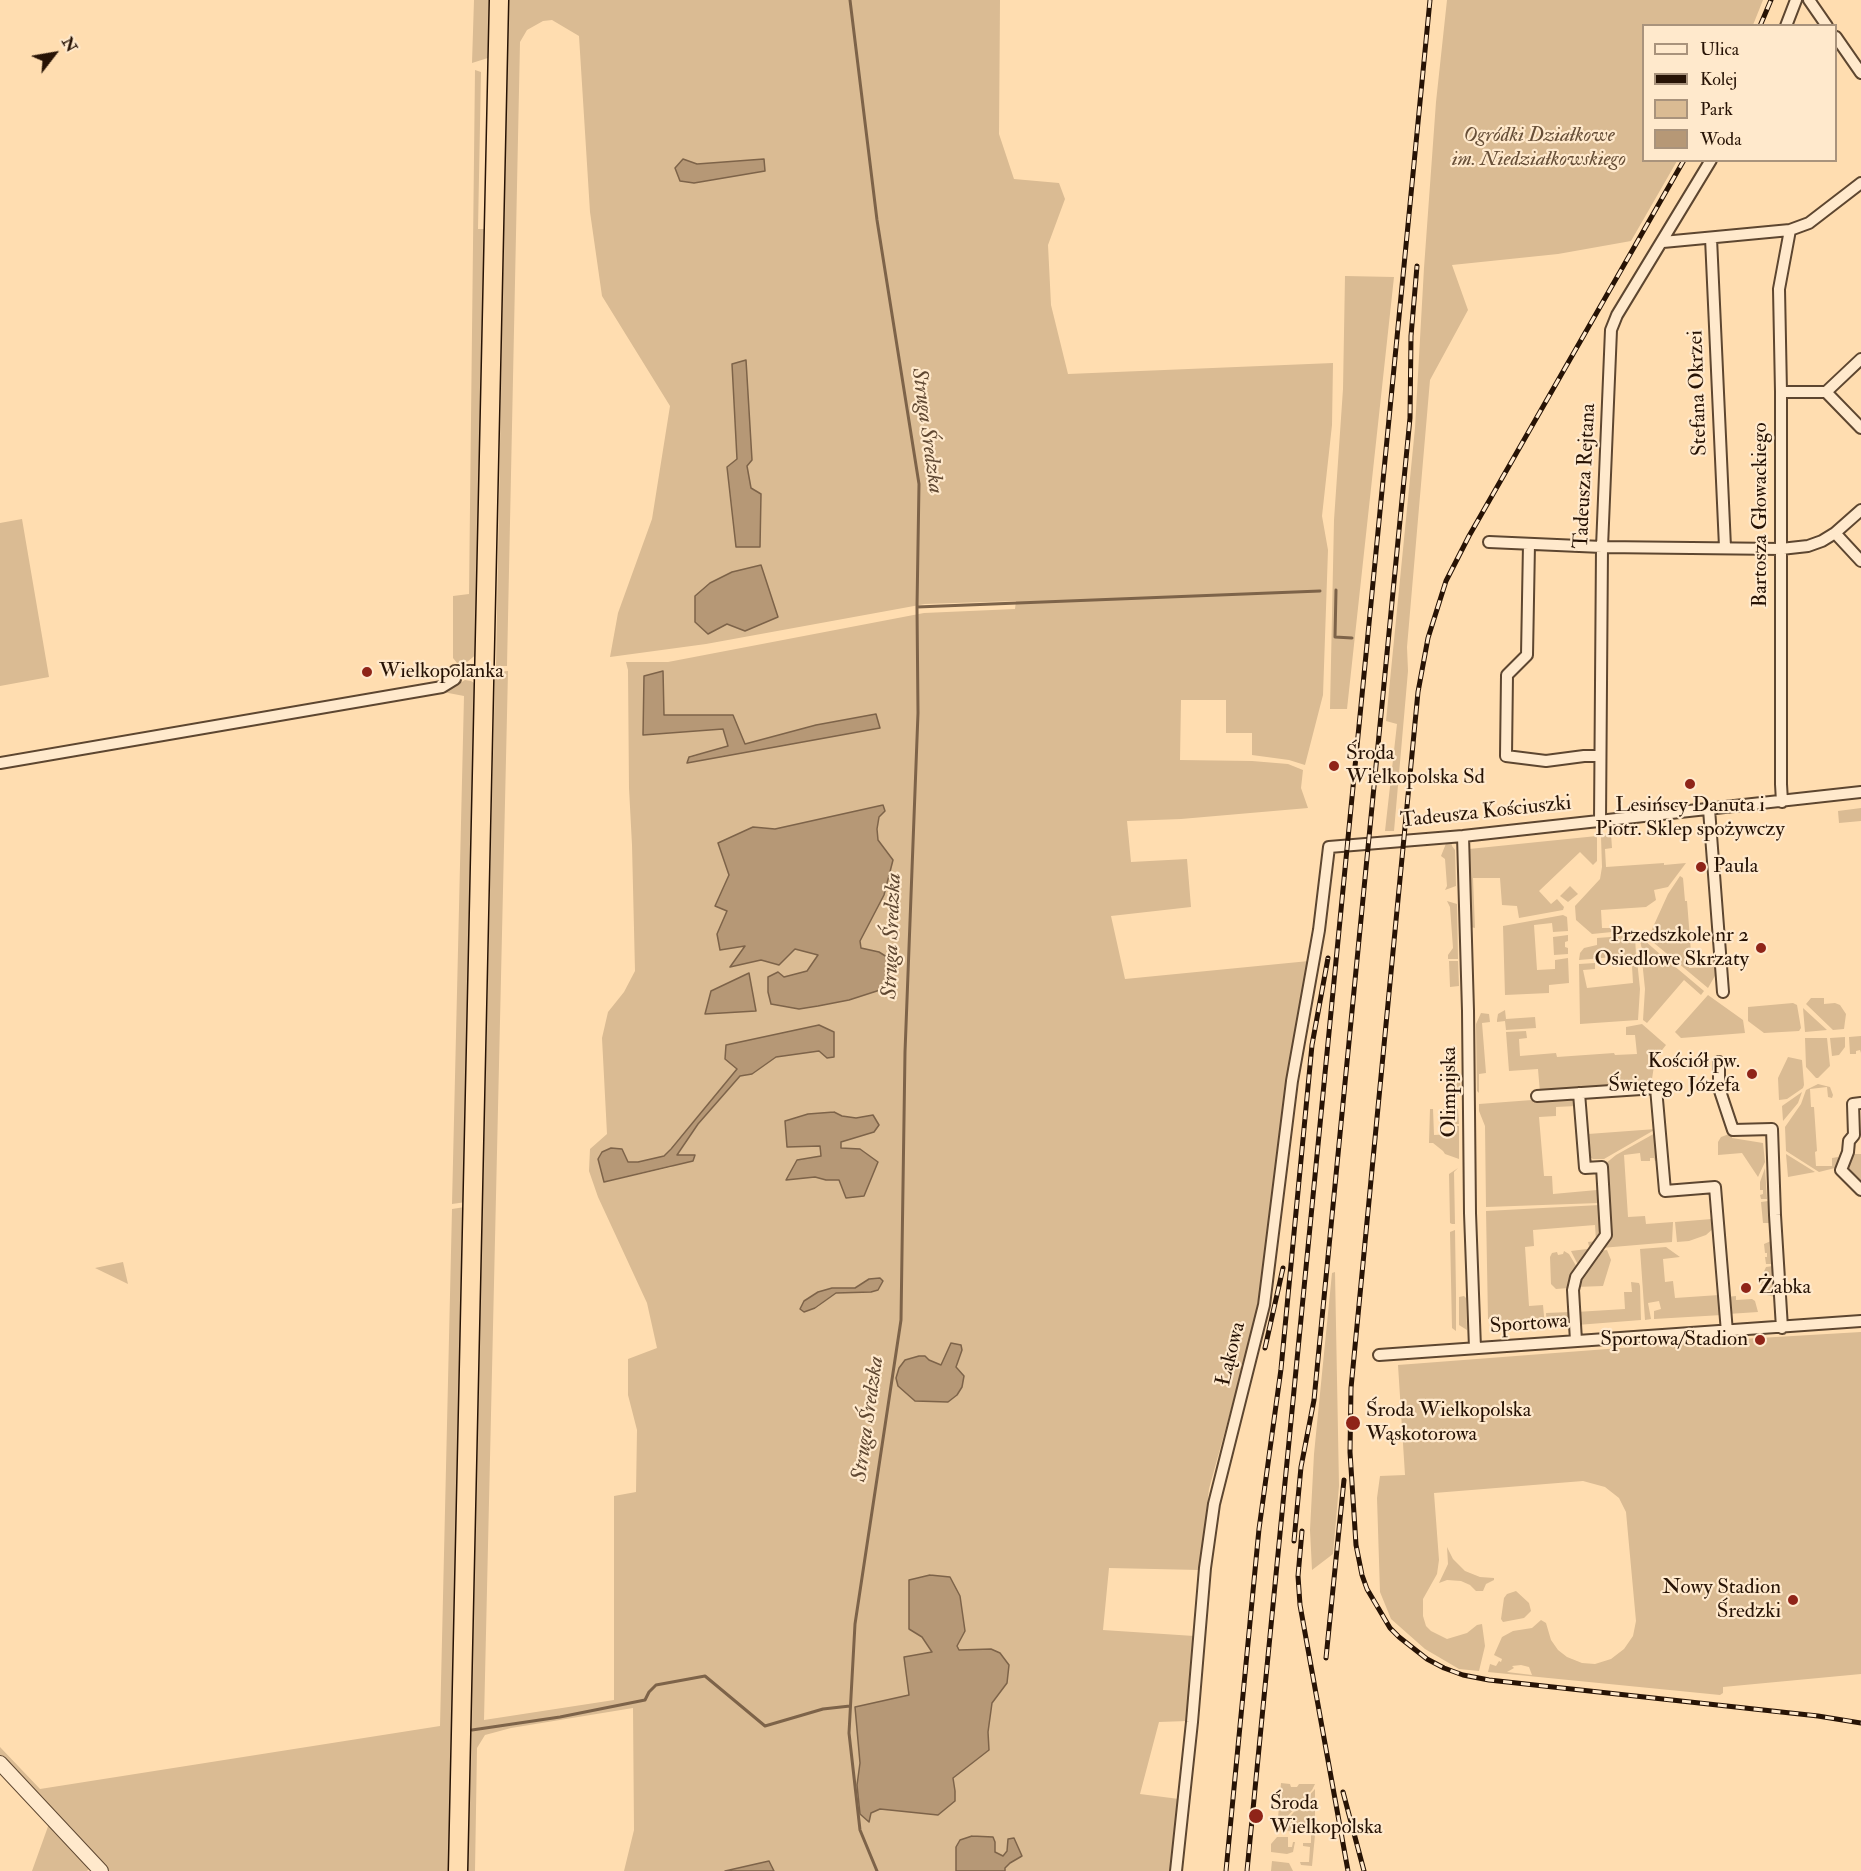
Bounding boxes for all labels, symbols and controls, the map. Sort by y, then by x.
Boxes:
north arrow [24,24,84,84]
legend [1642,24,1837,162]
text: N [57,33,82,56]
text: Ulica [1700,38,1739,61]
text: Kolej [1700,68,1737,91]
text: Park [1700,98,1733,121]
park label: Ogródki Działkowe im. Niedziałkowskiego [1452,123,1626,173]
text: Woda [1700,128,1742,151]
street label: Stefana Okrzei [1684,330,1714,456]
water label: Struga Średzka [904,367,948,495]
street label: Tadeusza Rejtana [1570,403,1602,549]
street label: Bartosza Głowackiego [1748,422,1774,608]
place label: Wielkopolanka [379,659,504,685]
marker: Wielkopolanka [360,665,374,679]
place label: Środa Wielkopolska Sd [1346,741,1485,791]
marker: Środa Wielkopolska Sd [1327,759,1341,773]
marker: Lesińscy Danuta i Piotr. Sklep spożywczy [1683,777,1697,791]
street label: Tadeusza Kościuszki [1399,791,1573,835]
place label: Lesińscy Danuta i Piotr. Sklep spożywczy [1595,793,1785,843]
place label: Paula [1713,854,1758,880]
marker: Paula [1694,860,1708,874]
water label: Struga Średzka [878,872,908,1000]
place label: Przedszkole nr 2 Osiedlowe Skrzaty [1594,923,1749,973]
marker: Przedszkole nr 2 Osiedlowe Skrzaty [1754,941,1768,955]
street label: Olimpijska [1437,1047,1463,1137]
place label: Kościół pw. Świętego Józefa [1608,1049,1740,1099]
marker: Kościół pw. Świętego Józefa [1745,1067,1759,1081]
place label: Żabka [1758,1275,1811,1301]
marker: Żabka [1739,1281,1753,1295]
street label: Sportowa [1489,1310,1569,1340]
street label: Łąkowa [1212,1319,1252,1389]
place label: Sportowa/Stadion [1600,1327,1748,1353]
marker: Sportowa/Stadion [1753,1333,1767,1347]
water label: Struga Średzka [847,1355,891,1483]
place label: Środa Wielkopolska Wąskotorowa [1366,1398,1531,1448]
marker: Środa Wielkopolska Wąskotorowa [1344,1414,1362,1432]
place label: Nowy Stadion Średzki [1662,1575,1781,1625]
marker: Nowy Stadion Średzki [1786,1593,1800,1607]
place label: Środa Wielkopolska [1270,1791,1383,1841]
marker: Środa Wielkopolska [1247,1807,1265,1825]

